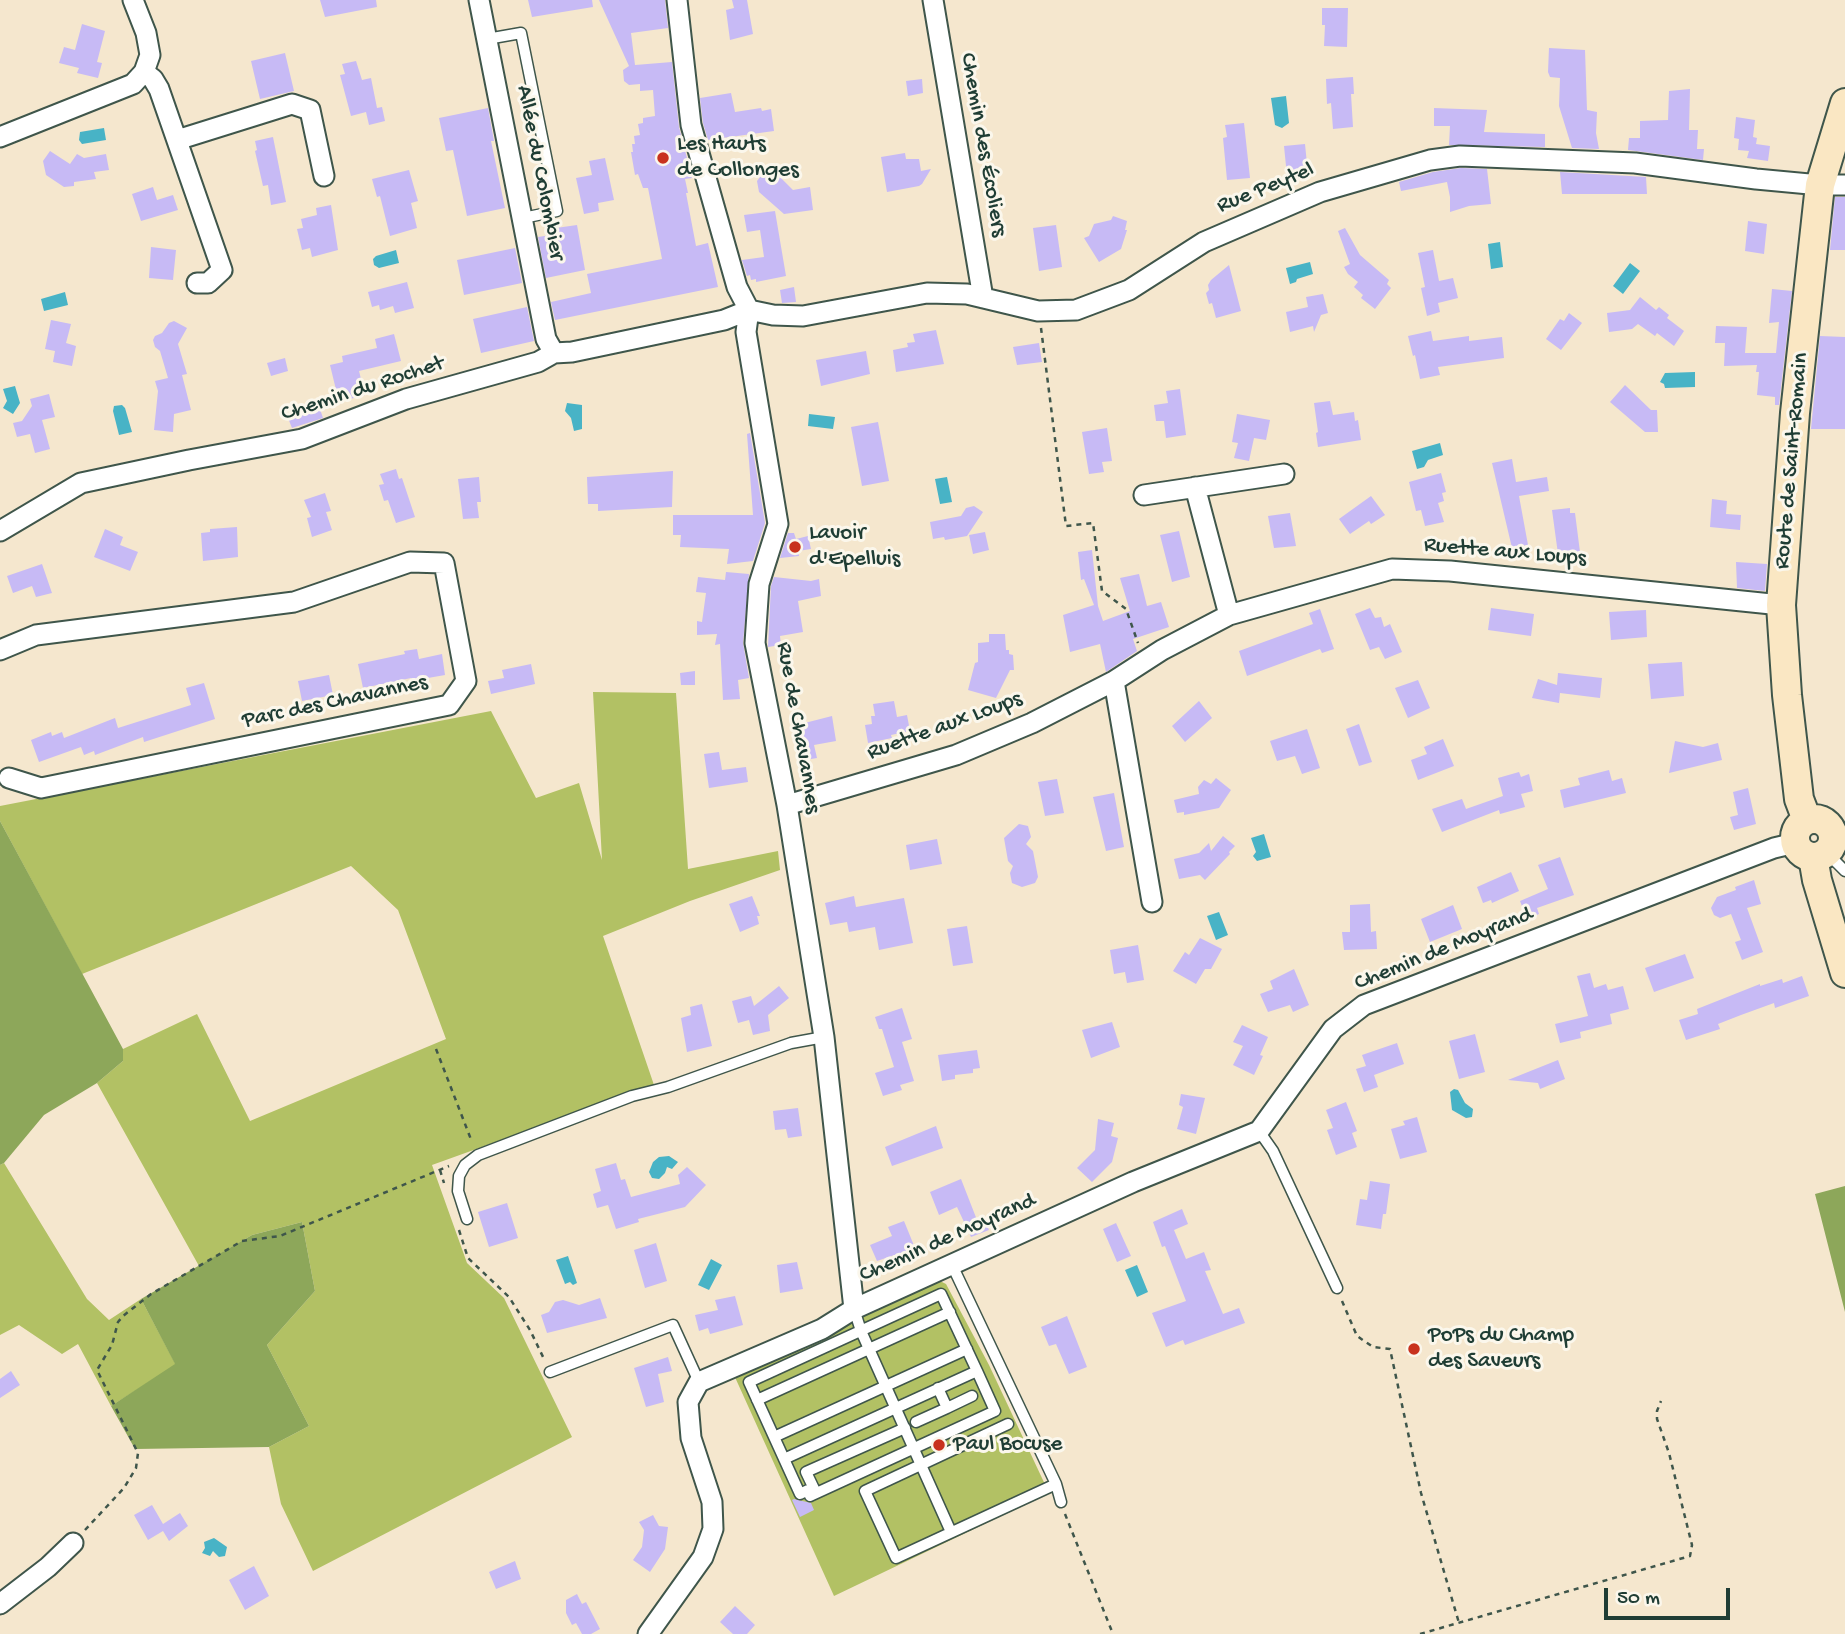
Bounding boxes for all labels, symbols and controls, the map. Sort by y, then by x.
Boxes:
street label: Chemin des Écoliers [952,51,1012,239]
street label: Allée du Colombier [509,83,569,263]
place label: Les Hauts de Collonges [677,131,799,185]
marker: Les Hauts de Collonges [655,150,671,166]
street label: Rue Peytel [1213,157,1319,221]
street label: Chemin du Rochet [278,351,448,429]
street label: Route de Saint-Romain [1770,352,1816,570]
place label: Lavoir d'Epelluis [809,520,900,574]
street label: Ruette aux Loups [1423,532,1587,574]
marker: Lavoir d'Epelluis [787,539,803,555]
street label: Rue de Chavannes [768,640,826,816]
street label: Parc des Chavannes [240,670,430,736]
street label: Ruette aux Loups [864,686,1026,768]
street label: Chemin de Moyrand [1351,902,1537,998]
street label: Chemin de Moyrand [856,1188,1040,1290]
place label: PoPs du Champ des Saveurs [1428,1322,1574,1376]
marker: PoPs du Champ des Saveurs [1406,1341,1422,1357]
place label: Paul Bocuse [953,1431,1062,1459]
marker: Paul Bocuse [931,1437,947,1453]
scale bar [1607,1574,1733,1618]
text: 50 m [1617,1587,1660,1612]

